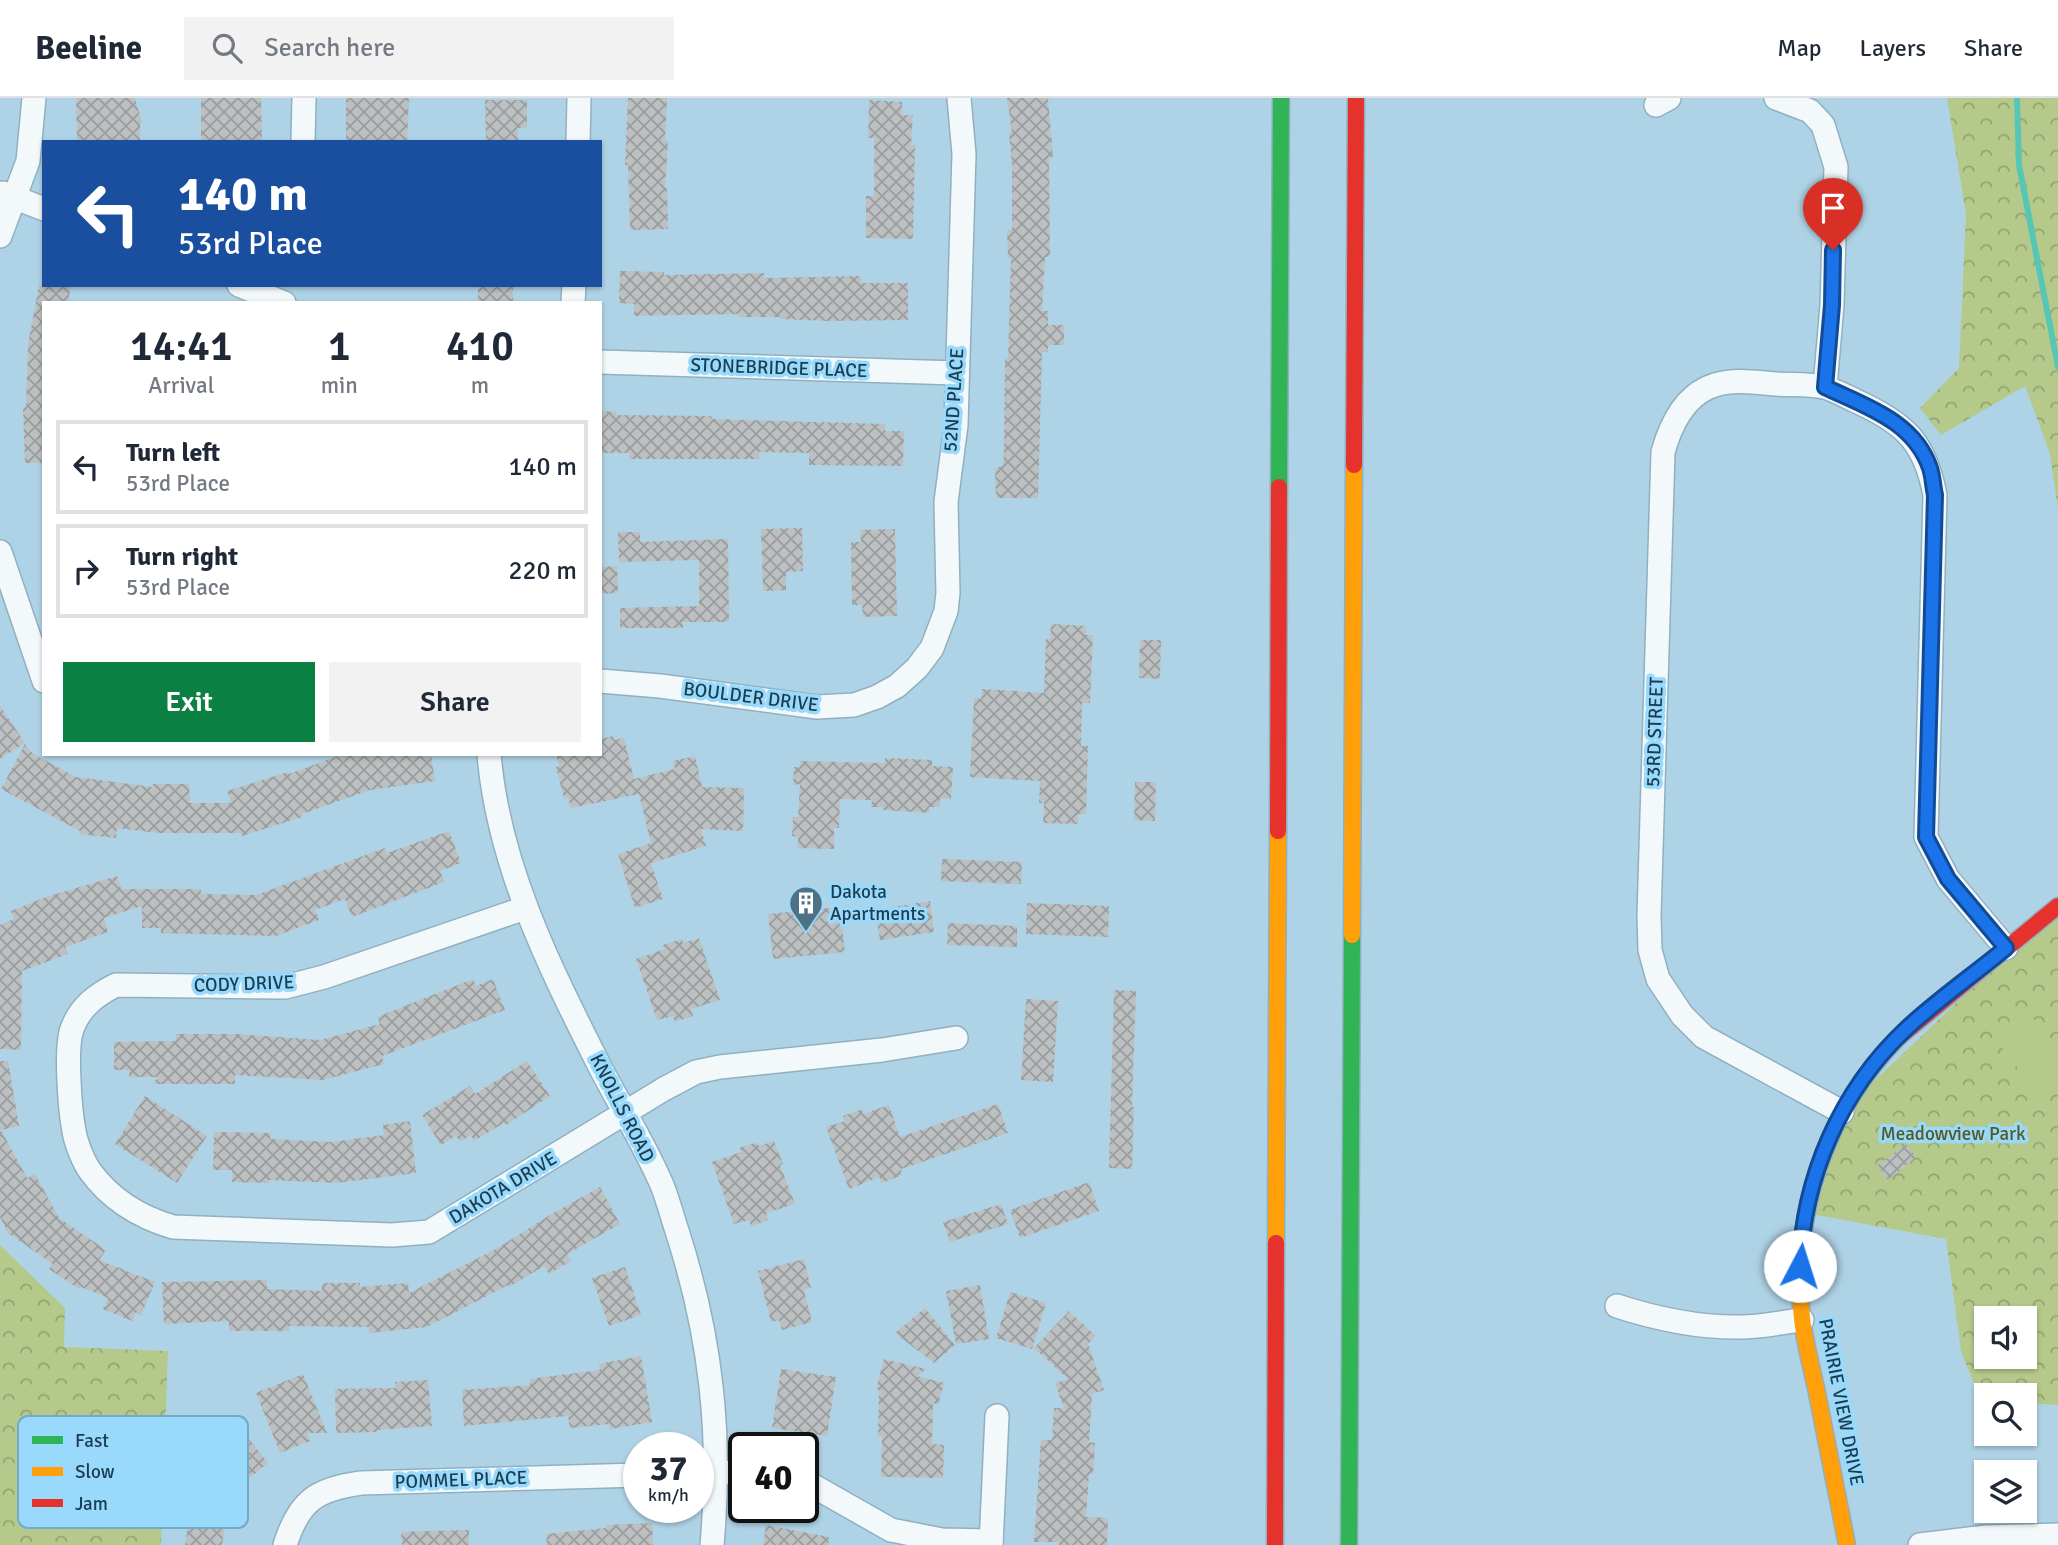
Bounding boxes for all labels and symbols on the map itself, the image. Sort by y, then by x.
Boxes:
pin [1803,178,1863,250]
street label: 52ND PLACE [938,347,970,453]
street label: STONEBRIDGE PLACE [690,353,868,383]
street label: 53RD STREET [1641,676,1669,787]
street label: BOULDER DRIVE [682,677,820,717]
place label: Dakota Apartments [830,880,925,926]
building icon: Dakota Apartments [787,884,825,933]
street label: CODY DRIVE [193,970,295,998]
street label: KNOLLS ROAD [584,1050,660,1166]
park label: Meadowview Park [1880,1122,2026,1146]
street label: DAKOTA DRIVE [445,1146,561,1230]
position arrow [1763,1229,1837,1303]
street label: PRAIRIE VIEW DRIVE [1813,1316,1869,1488]
legend [18,1416,248,1528]
text: Fast [75,1429,109,1453]
speed limit sign: 40 [728,1432,819,1523]
text: Slow [75,1460,115,1484]
street label: POMMEL PLACE [394,1466,528,1494]
text: Jam [75,1492,108,1516]

